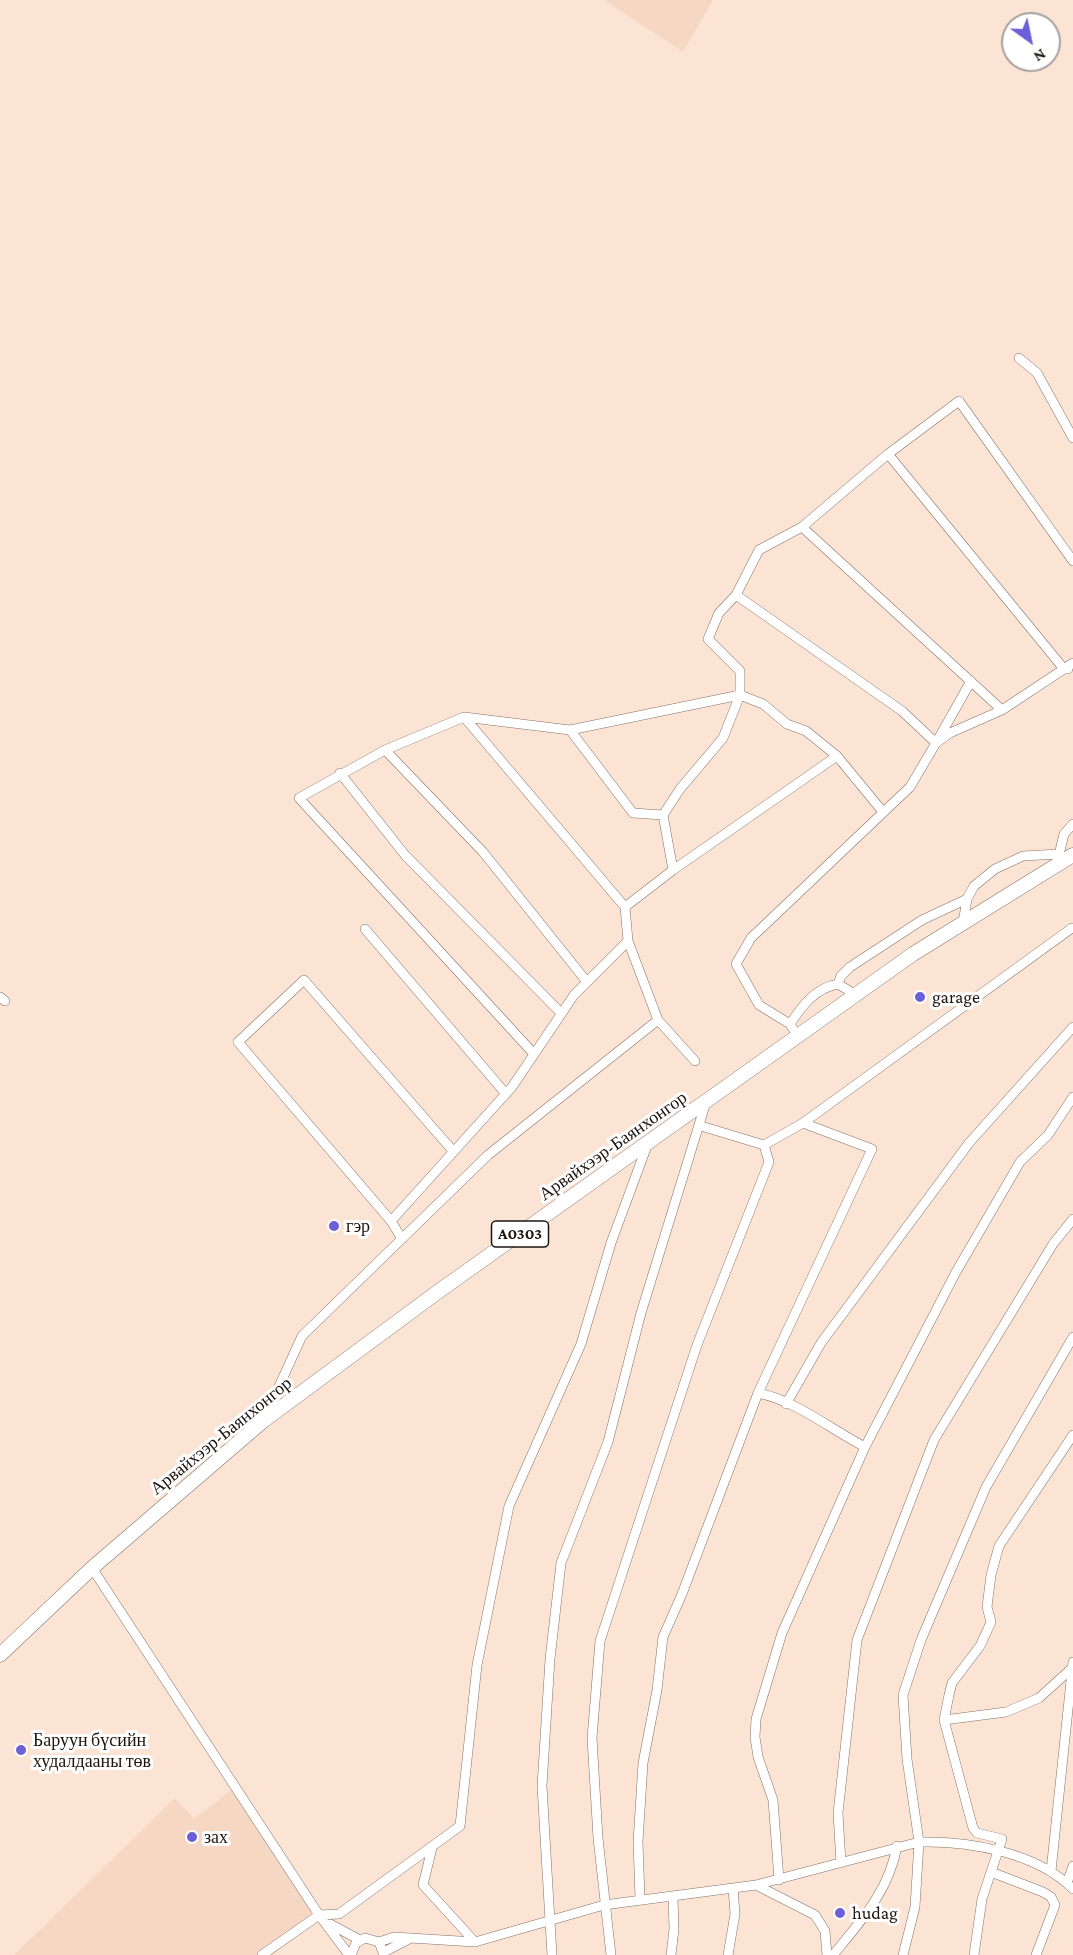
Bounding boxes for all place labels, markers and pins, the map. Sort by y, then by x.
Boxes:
place label: garage [932,986,980,1008]
marker: garage [913,990,927,1004]
place label: гэр [346,1215,370,1237]
marker: гэр [327,1219,341,1233]
place label: Баруун бүсийн худалдааны төв [33,1729,151,1772]
marker: Баруун бүсийн худалдааны төв [14,1743,28,1757]
place label: зах [204,1826,228,1848]
marker: зах [185,1830,199,1844]
place label: hudag [852,1902,898,1924]
marker: hudag [833,1906,847,1920]

